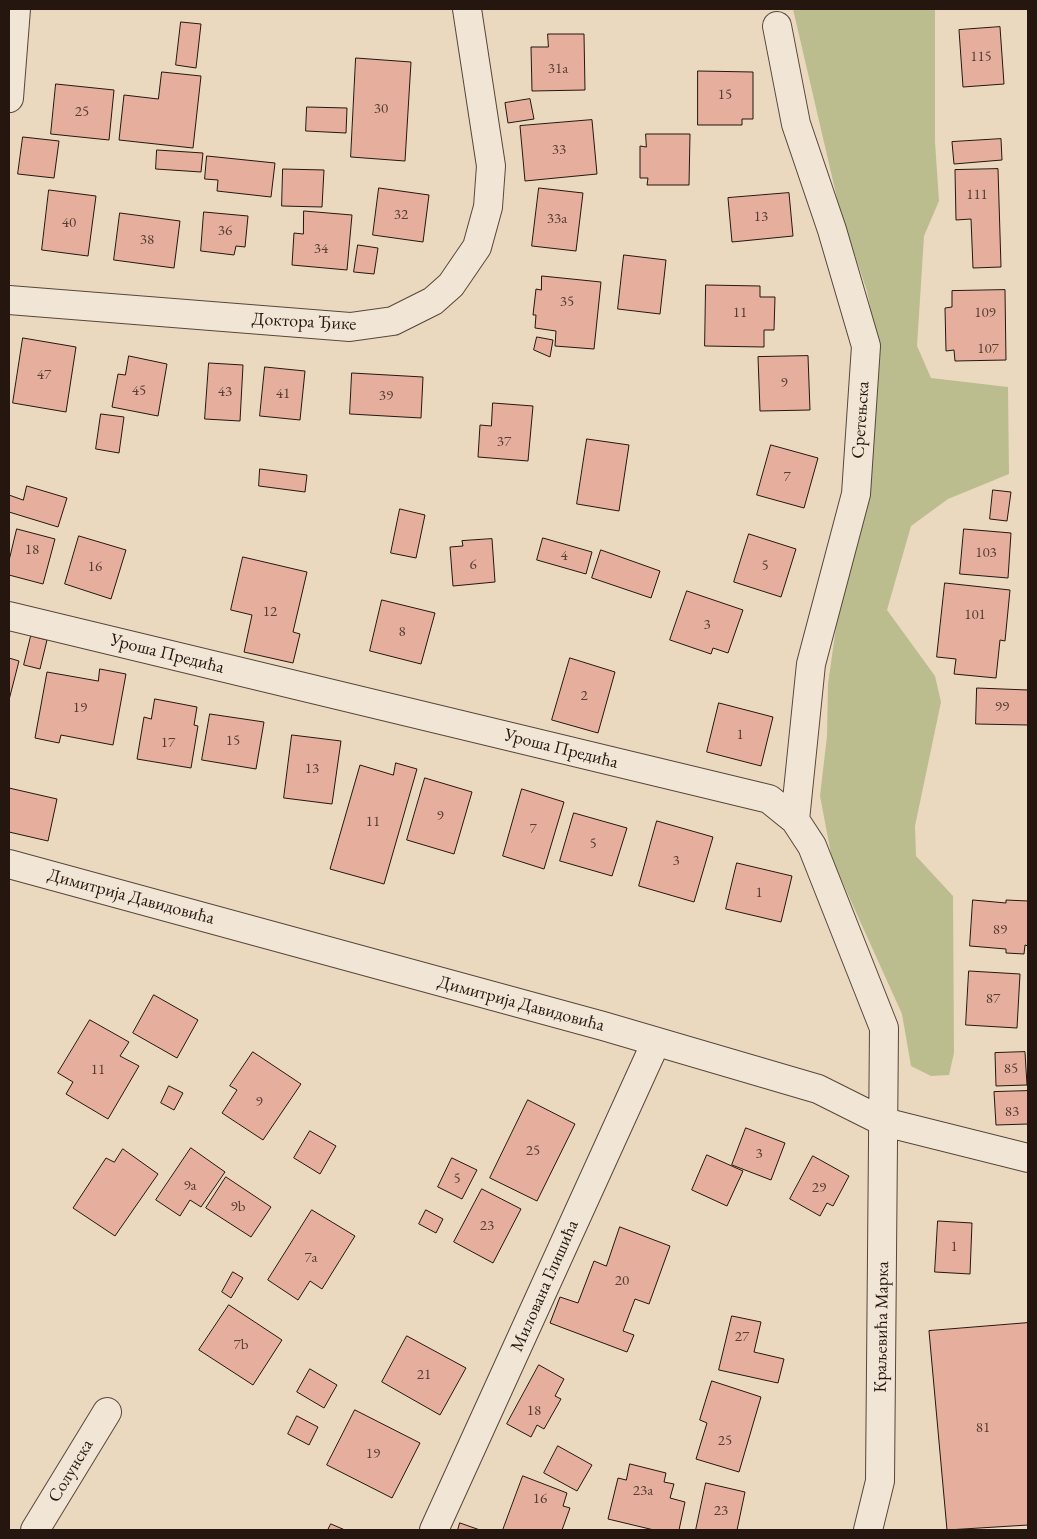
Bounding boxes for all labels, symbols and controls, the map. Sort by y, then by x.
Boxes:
house number: 115 [970,48,992,66]
house number: 31a [548,60,568,78]
house number: 15 [718,86,732,104]
house number: 30 [374,100,388,118]
house number: 25 [75,103,89,121]
house number: 33 [552,141,566,159]
house number: 111 [966,186,988,204]
house number: 32 [394,206,408,224]
house number: 13 [754,208,768,226]
house number: 33a [547,210,567,228]
house number: 40 [62,214,76,232]
house number: 36 [218,222,232,240]
house number: 38 [140,231,154,249]
house number: 34 [314,240,328,258]
house number: 35 [560,293,574,311]
house number: 11 [733,304,747,322]
house number: 109 [974,304,996,322]
street label: Доктора Ђике [251,308,357,336]
house number: 107 [977,340,999,358]
house number: 47 [37,366,51,384]
house number: 9 [780,374,788,392]
street label: Сретењска [848,380,874,460]
house number: 45 [132,382,146,400]
house number: 43 [218,383,232,401]
house number: 41 [276,385,290,403]
house number: 39 [379,387,393,405]
house number: 37 [497,433,511,451]
house number: 7 [783,468,791,486]
house number: 18 [25,541,39,559]
house number: 103 [975,544,997,562]
house number: 4 [560,547,568,565]
house number: 6 [469,556,477,574]
house number: 5 [761,557,769,575]
house number: 16 [88,558,102,576]
house number: 12 [263,603,277,621]
house number: 101 [964,606,986,624]
house number: 3 [703,616,711,634]
house number: 8 [398,623,406,641]
street label: Уроша Предића [108,629,226,679]
house number: 2 [580,687,588,705]
house number: 99 [995,698,1009,716]
house number: 19 [73,699,87,717]
street label: Уроша Предића [502,724,620,774]
house number: 1 [736,726,744,744]
house number: 15 [226,732,240,750]
house number: 17 [161,734,175,752]
house number: 13 [305,760,319,778]
house number: 9 [436,807,444,825]
house number: 11 [366,813,380,831]
house number: 7 [529,820,537,838]
house number: 5 [589,835,597,853]
house number: 3 [672,852,680,870]
street label: Димитрија Давидовића [45,864,217,930]
house number: 1 [755,884,763,902]
house number: 89 [993,921,1007,939]
street label: Димитрија Давидовића [435,971,607,1037]
house number: 87 [986,990,1000,1008]
house number: 85 [1004,1060,1018,1078]
house number: 11 [91,1061,105,1079]
house number: 9 [255,1093,263,1111]
house number: 83 [1005,1103,1019,1121]
house number: 25 [526,1142,540,1160]
house number: 3 [755,1145,763,1163]
house number: 5 [453,1170,461,1188]
house number: 9a [183,1177,197,1195]
house number: 29 [812,1179,826,1197]
house number: 9b [231,1198,245,1216]
house number: 23 [480,1217,494,1235]
street label: Милована Глишића [506,1217,584,1355]
house number: 1 [950,1238,958,1256]
house number: 7a [304,1249,318,1267]
street label: Краљевића Марка [870,1261,894,1393]
house number: 20 [615,1272,629,1290]
house number: 27 [735,1328,749,1346]
house number: 7b [234,1336,248,1354]
house number: 21 [417,1366,431,1384]
house number: 18 [527,1402,541,1420]
house number: 81 [976,1419,990,1437]
house number: 25 [718,1432,732,1450]
street label: Солунска [44,1436,98,1506]
house number: 19 [366,1445,380,1463]
house number: 23a [633,1482,653,1500]
house number: 16 [533,1490,547,1508]
house number: 23 [714,1502,728,1520]

